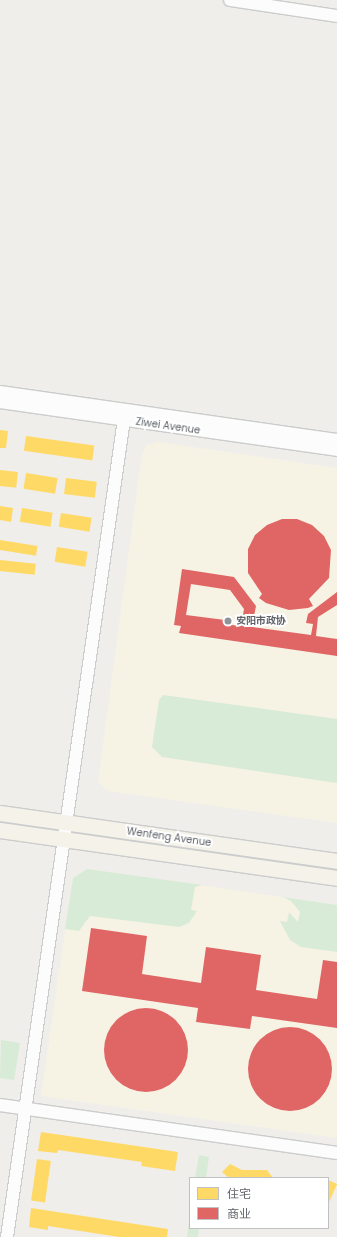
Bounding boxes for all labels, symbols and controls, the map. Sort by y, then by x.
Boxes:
street label: Ziwei Avenue [135,416,201,436]
place label: 安阳市政协 [236,615,286,627]
marker: 安阳市政协 [223,616,233,626]
street label: Wenfeng Avenue [126,825,212,849]
legend [189,1177,329,1229]
text: 住宅 [227,1185,251,1202]
text: 商业 [227,1205,251,1222]

